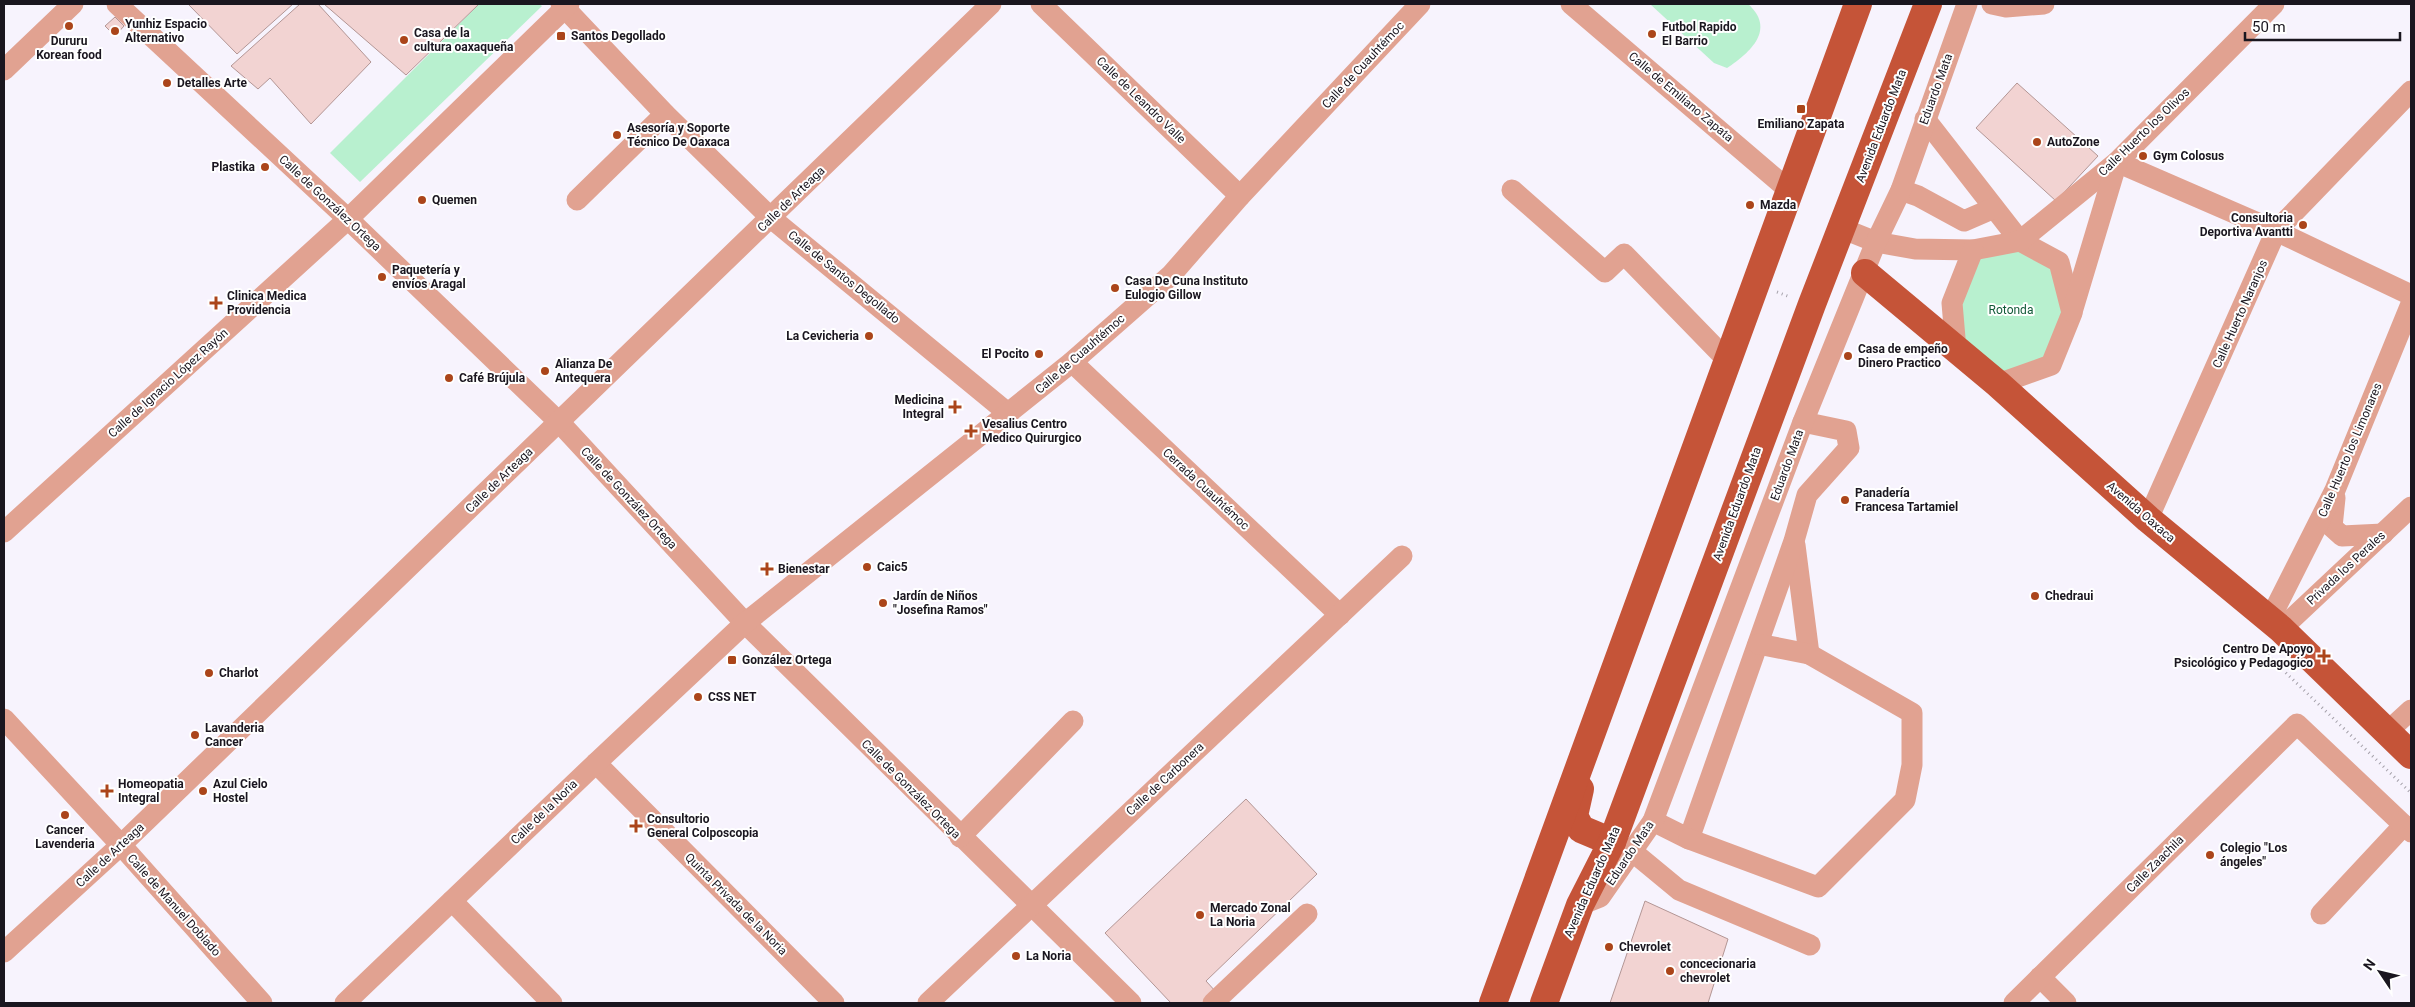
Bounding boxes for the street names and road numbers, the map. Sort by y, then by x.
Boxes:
street label: Calle de Cuauhtémoc [1319,19,1407,111]
street label: Calle de Emiliano Zapata [1626,49,1736,145]
street label: Eduardo Mata [1917,52,1955,126]
street label: Calle de Leandro Valle [1094,54,1188,146]
street label: Avenida Eduardo Mata [1853,67,1909,185]
street label: Calle Huerto los Olivos [2096,85,2192,179]
street label: Calle de González Ortega [276,152,384,254]
street label: Calle de Arteaga [755,163,827,235]
street label: Calle de Santos Degollado [785,228,903,326]
street label: Calle Huerto Naranjos [2210,258,2270,370]
street label: Calle de Cuauhtémoc [1032,311,1128,397]
street label: Calle de Ignacio López Rayón [105,326,231,440]
street label: Calle Huerto los Limonares [2315,381,2385,519]
street label: Eduardo Mata [1768,428,1806,502]
street label: Calle de Arteaga [463,444,535,516]
street label: Calle de González Ortega [578,444,680,552]
street label: Cerrada Cuauhtémoc [1160,445,1252,533]
street label: Avenida Eduardo Mata [1710,445,1764,563]
street label: Avenida Oaxaca [2104,479,2178,545]
street label: Privada los Perales [2304,528,2388,608]
street label: Calle de González Ortega [859,737,963,841]
street label: Calle de Carbonera [1123,739,1207,819]
street label: Calle de la Noria [508,777,580,847]
street label: Eduardo Mata [1603,818,1657,888]
street label: Calle de Arteaga [73,820,147,890]
street label: Avenida Eduardo Mata [1561,824,1623,940]
street label: Calle Zaachila [2124,833,2186,895]
street label: Quinta Privada de la Noria [682,850,790,958]
street label: Calle de Manuel Doblado [124,851,224,959]

